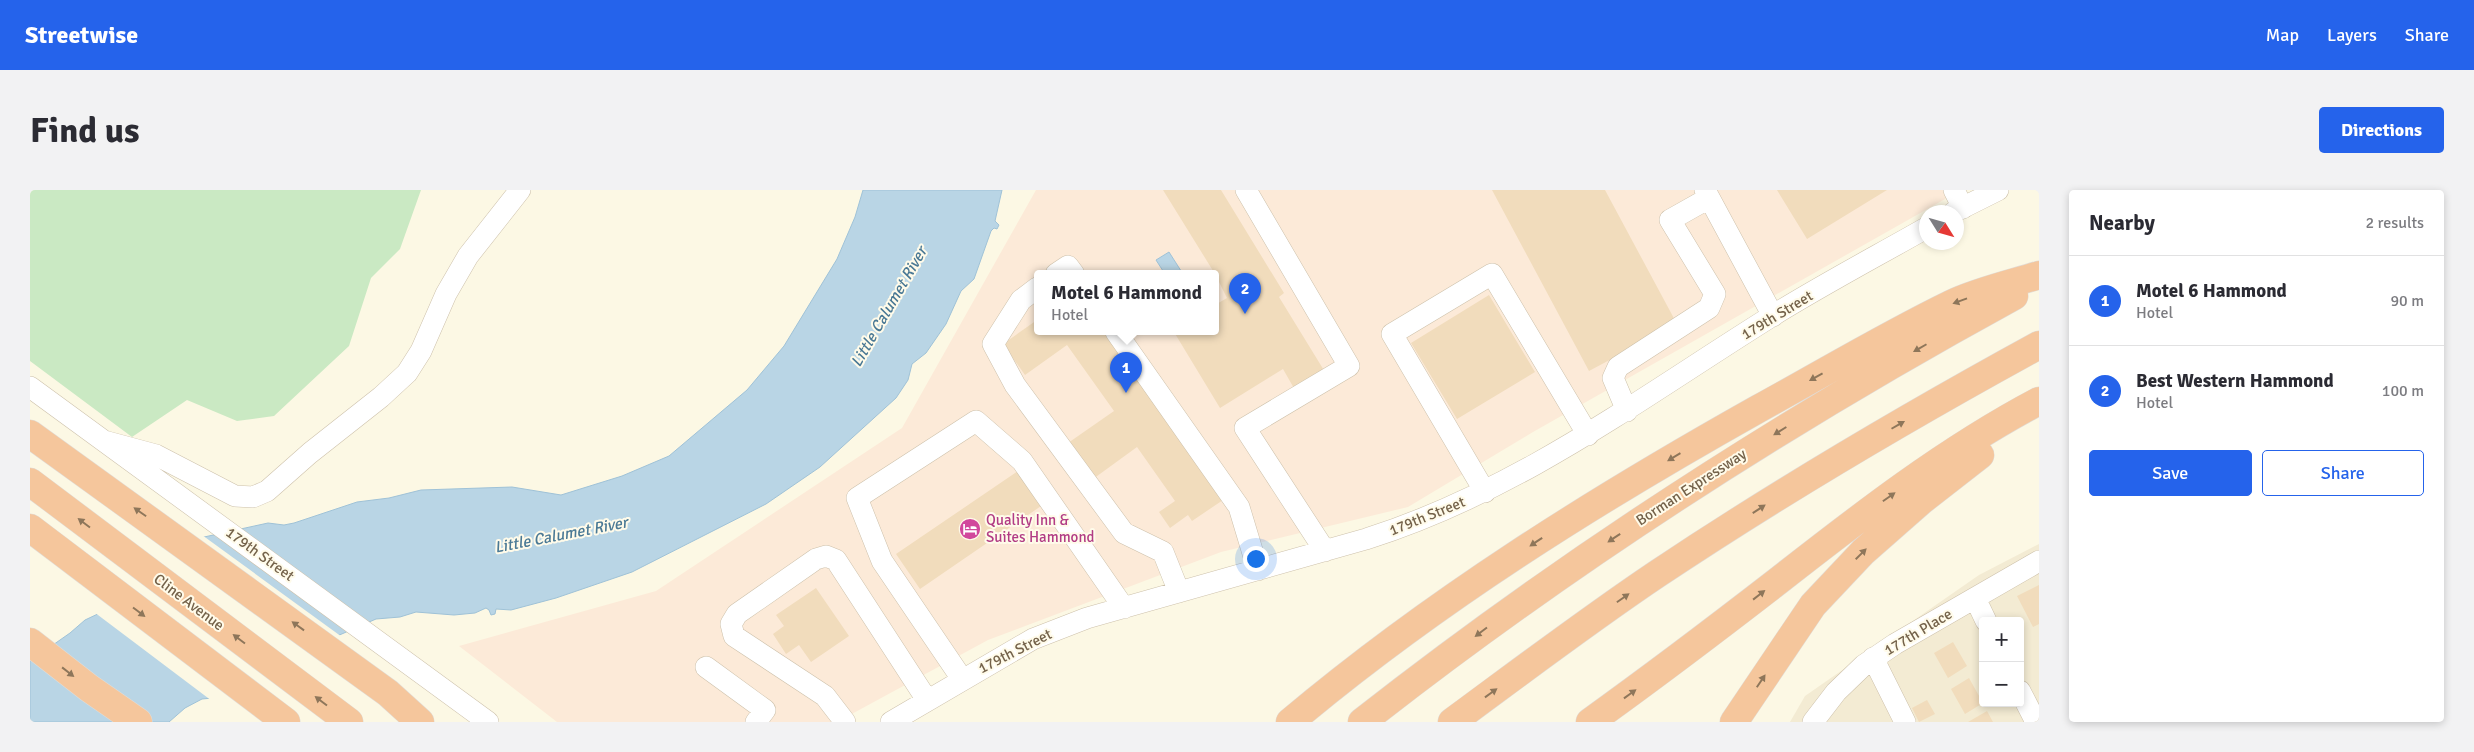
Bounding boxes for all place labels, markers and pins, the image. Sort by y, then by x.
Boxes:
pin: 2 [1229,273,1261,314]
pin: 1 [1110,352,1142,393]
place label: Quality Inn & Suites Hammond [986,511,1095,546]
hotel icon: Quality Inn & Suites Hammond [958,517,982,541]

